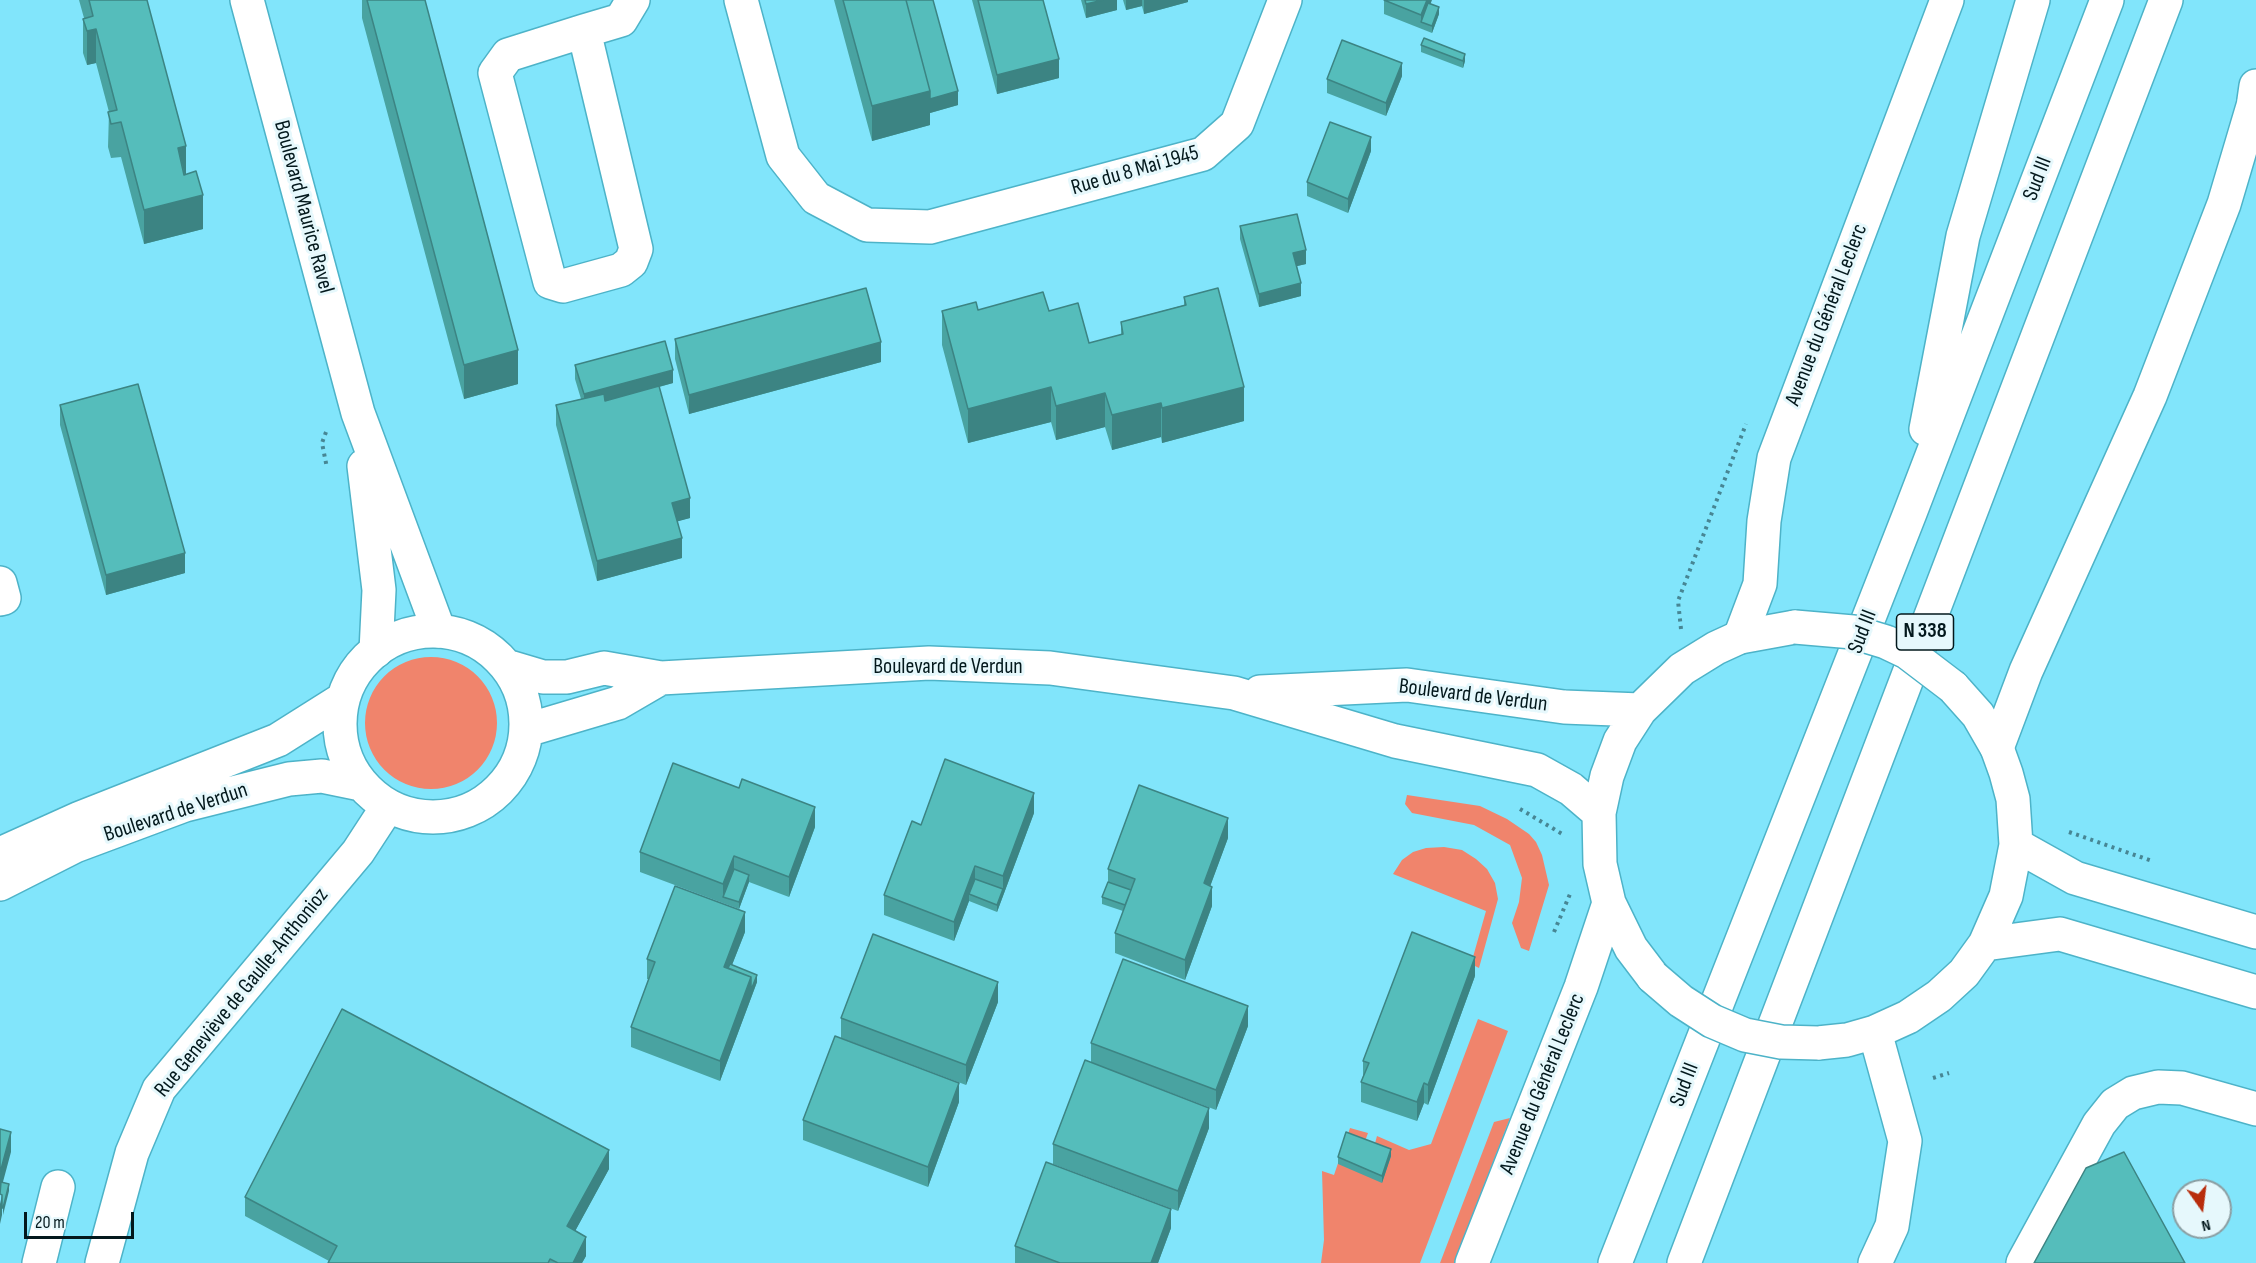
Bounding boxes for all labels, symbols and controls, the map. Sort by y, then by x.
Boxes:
street label: Boulevard Maurice Ravel [267,118,339,296]
street label: Rue du 8 Mai 1945 [1068,140,1202,202]
street label: Sud III [2018,153,2058,205]
street label: Avenue du Général Leclerc [1780,220,1874,410]
street label: Sud III [1843,606,1883,658]
road number: N 338 [1896,614,1954,650]
street label: Boulevard de Verdun [873,654,1023,680]
street label: Boulevard de Verdun [1397,674,1549,718]
street label: Boulevard de Verdun [101,777,251,849]
street label: Rue Geneviève de Gaulle-Anthonioz [149,883,335,1103]
street label: Avenue du Général Leclerc [1495,990,1591,1178]
street label: Sud III [1665,1059,1705,1111]
north arrow [2172,1179,2232,1239]
scale bar [27,1200,136,1238]
text: 20 m [35,1212,65,1233]
text: N [2200,1215,2212,1235]

